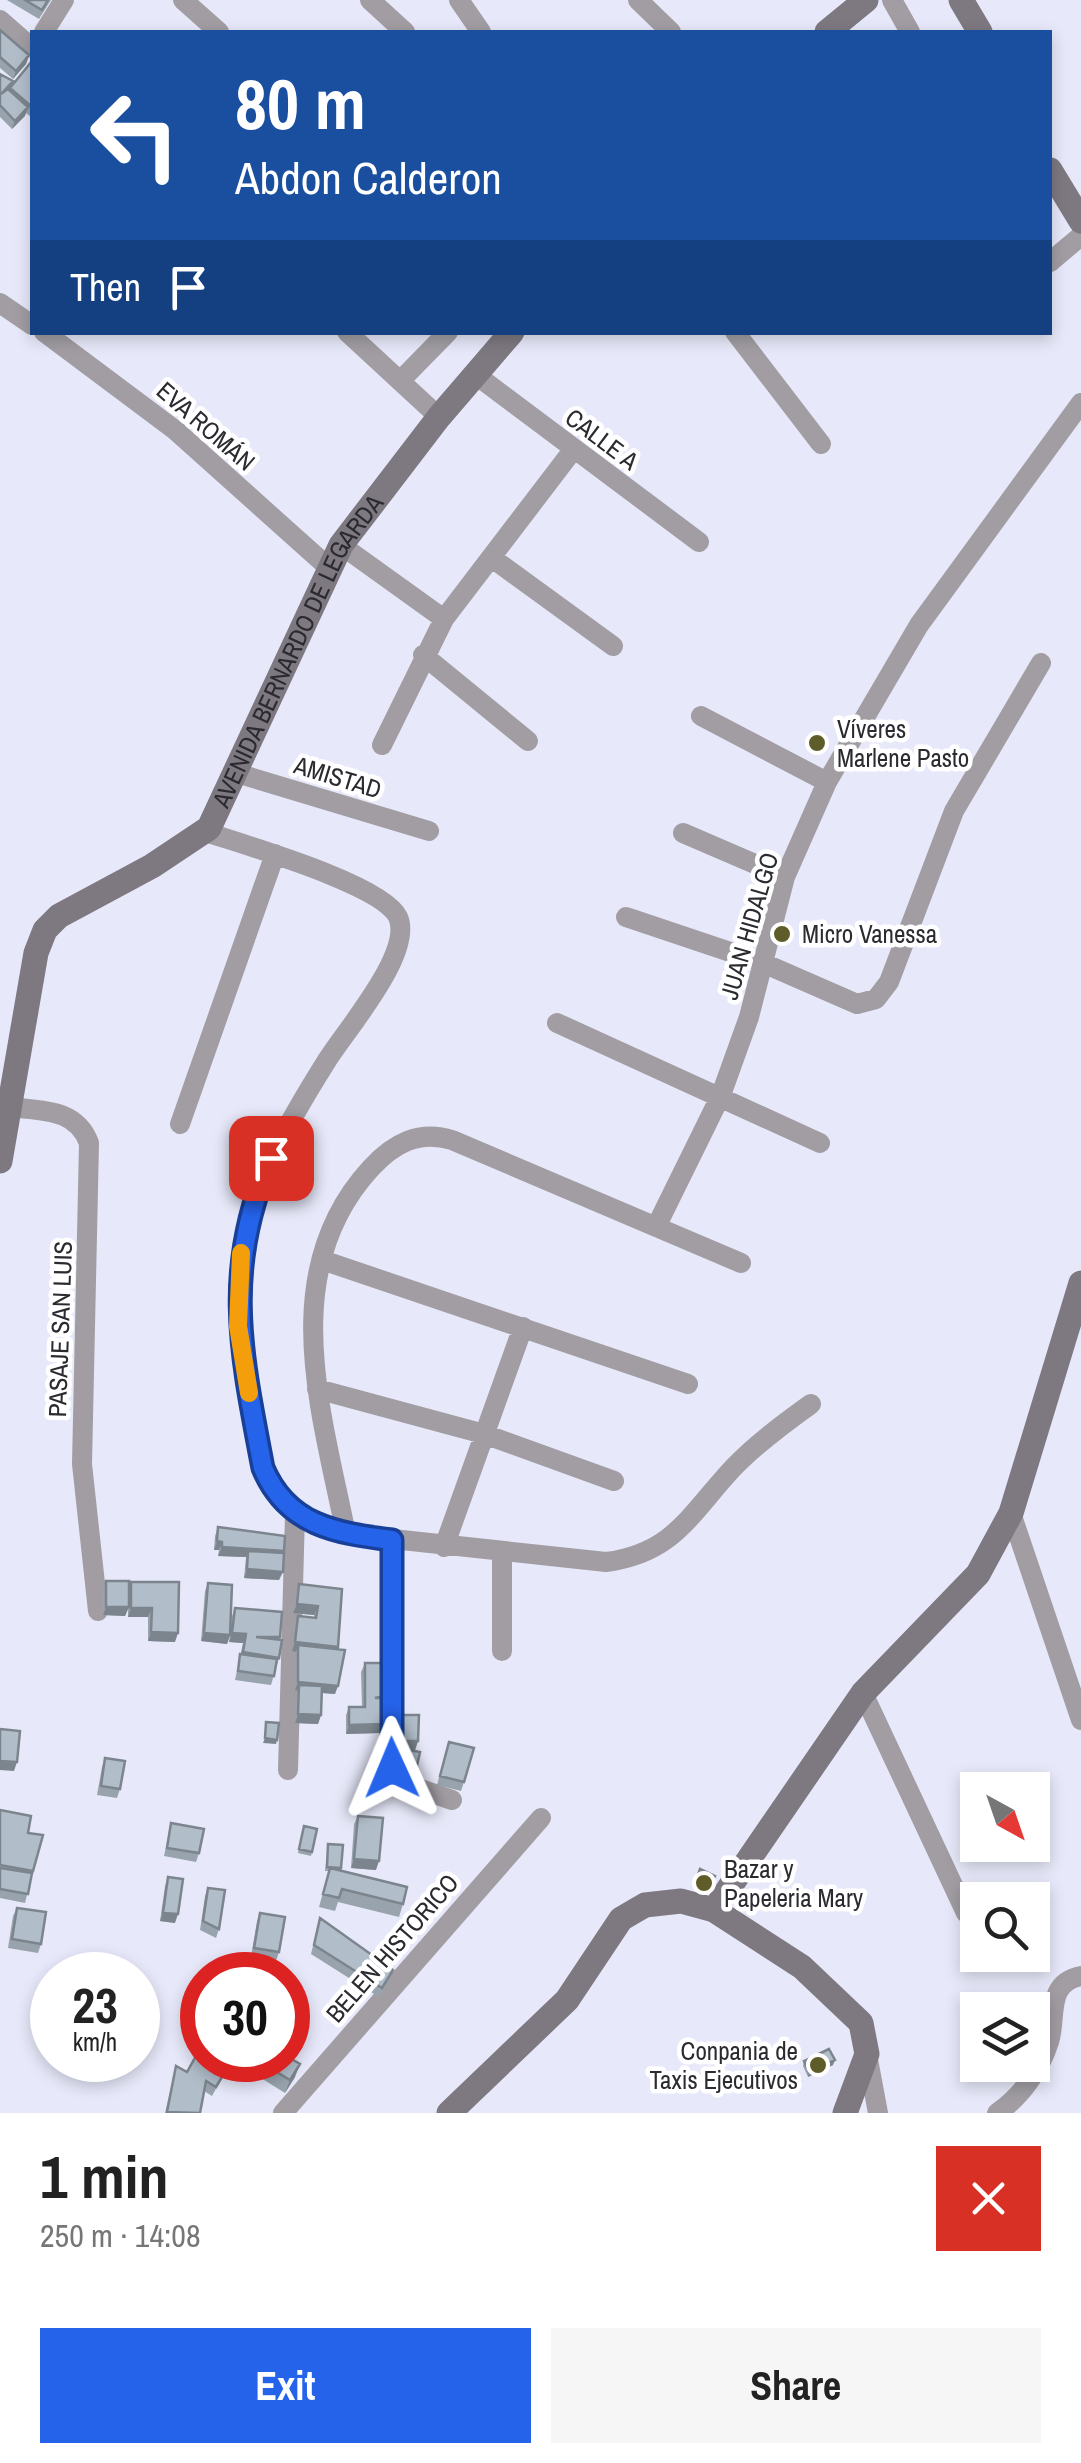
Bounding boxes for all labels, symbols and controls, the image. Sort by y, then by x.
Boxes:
text: 80 m [235,57,366,151]
icon: left [70,70,200,200]
text: Abdon Calderon [235,147,502,208]
icon: arrive [161,260,216,315]
text: Then [70,262,141,313]
street label: EVA ROMÁN [149,374,263,478]
street label: CALLE A [559,400,646,478]
street label: AVENIDA BERNARDO DE LEGARDA [204,487,391,814]
place label: Víveres Marlene Pasto [837,712,969,775]
marker: Víveres Marlene Pasto [806,732,828,754]
street label: AMISTAD [289,747,386,806]
street label: JUAN HIDALGO [712,848,786,1004]
place label: Micro Vanessa [802,917,938,951]
marker: Micro Vanessa [771,923,793,945]
pin [229,1116,314,1201]
icon: arrive [244,1131,299,1186]
street label: PASAJE SAN LUIS [40,1240,80,1418]
position arrow [340,1716,444,1820]
north arrow [960,1772,1050,1862]
map controls [960,1772,1050,2082]
place label: Bazar y Papeleria Mary [724,1852,864,1915]
street label: BELEN HISTORICO [318,1866,466,2030]
marker: Bazar y Papeleria Mary [693,1872,715,1894]
button: search [960,1882,1050,1972]
speed limit sign: 30 [180,1952,310,2082]
text: 23 [72,1971,118,2039]
button: layers [960,1992,1050,2082]
text: km/h [73,2025,117,2059]
place label: Conpania de Taxis Ejecutivos [649,2034,798,2097]
marker: Conpania de Taxis Ejecutivos [807,2054,829,2076]
text: 1 min [40,2136,169,2217]
button: close [936,2146,1041,2251]
text: 250 m · 14:08 [40,2214,200,2257]
button: Exit [40,2328,531,2443]
button: Share [551,2328,1041,2443]

